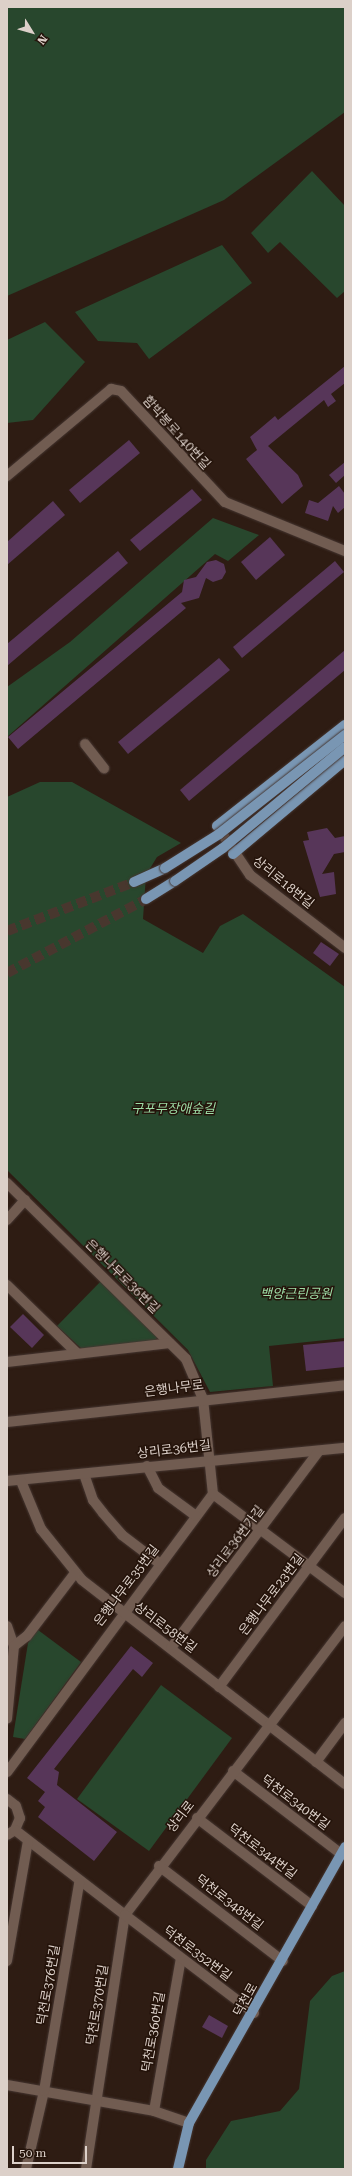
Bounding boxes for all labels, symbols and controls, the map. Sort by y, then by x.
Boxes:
north arrow [12,12,52,52]
text: N [34,32,50,47]
street label: 함박봉로140번길 [139,393,213,473]
street label: 상리로18번길 [249,854,317,912]
park label: 구포무장애숲길 [131,1101,215,1117]
street label: 은행나무로36번길 [82,1237,162,1317]
park label: 백양근린공원 [260,1286,332,1302]
street label: 은행나무로 [143,1378,205,1400]
street label: 상리로36번길 [136,1438,212,1462]
street label: 상리로36번가길 [204,1503,268,1581]
street label: 은행나무로35번길 [91,1542,163,1630]
street label: 은행나무로23번길 [236,1551,308,1639]
street label: 상리로58번길 [131,1599,199,1657]
street label: 덕천로340번길 [258,1772,332,1834]
street label: 상리로 [164,1798,198,1836]
street label: 덕천로344번길 [225,1821,299,1883]
street label: 덕천로348번길 [192,1872,266,1934]
street label: 덕천로352번길 [160,1923,234,1985]
street label: 덕천로376번길 [34,1943,64,2027]
street label: 덕천로370번길 [84,1963,112,2047]
street label: 덕천로 [230,1981,262,2019]
street label: 덕천로360번길 [139,1990,169,2074]
scale bar [14,2138,89,2164]
text: 50 m [19,2146,46,2160]

